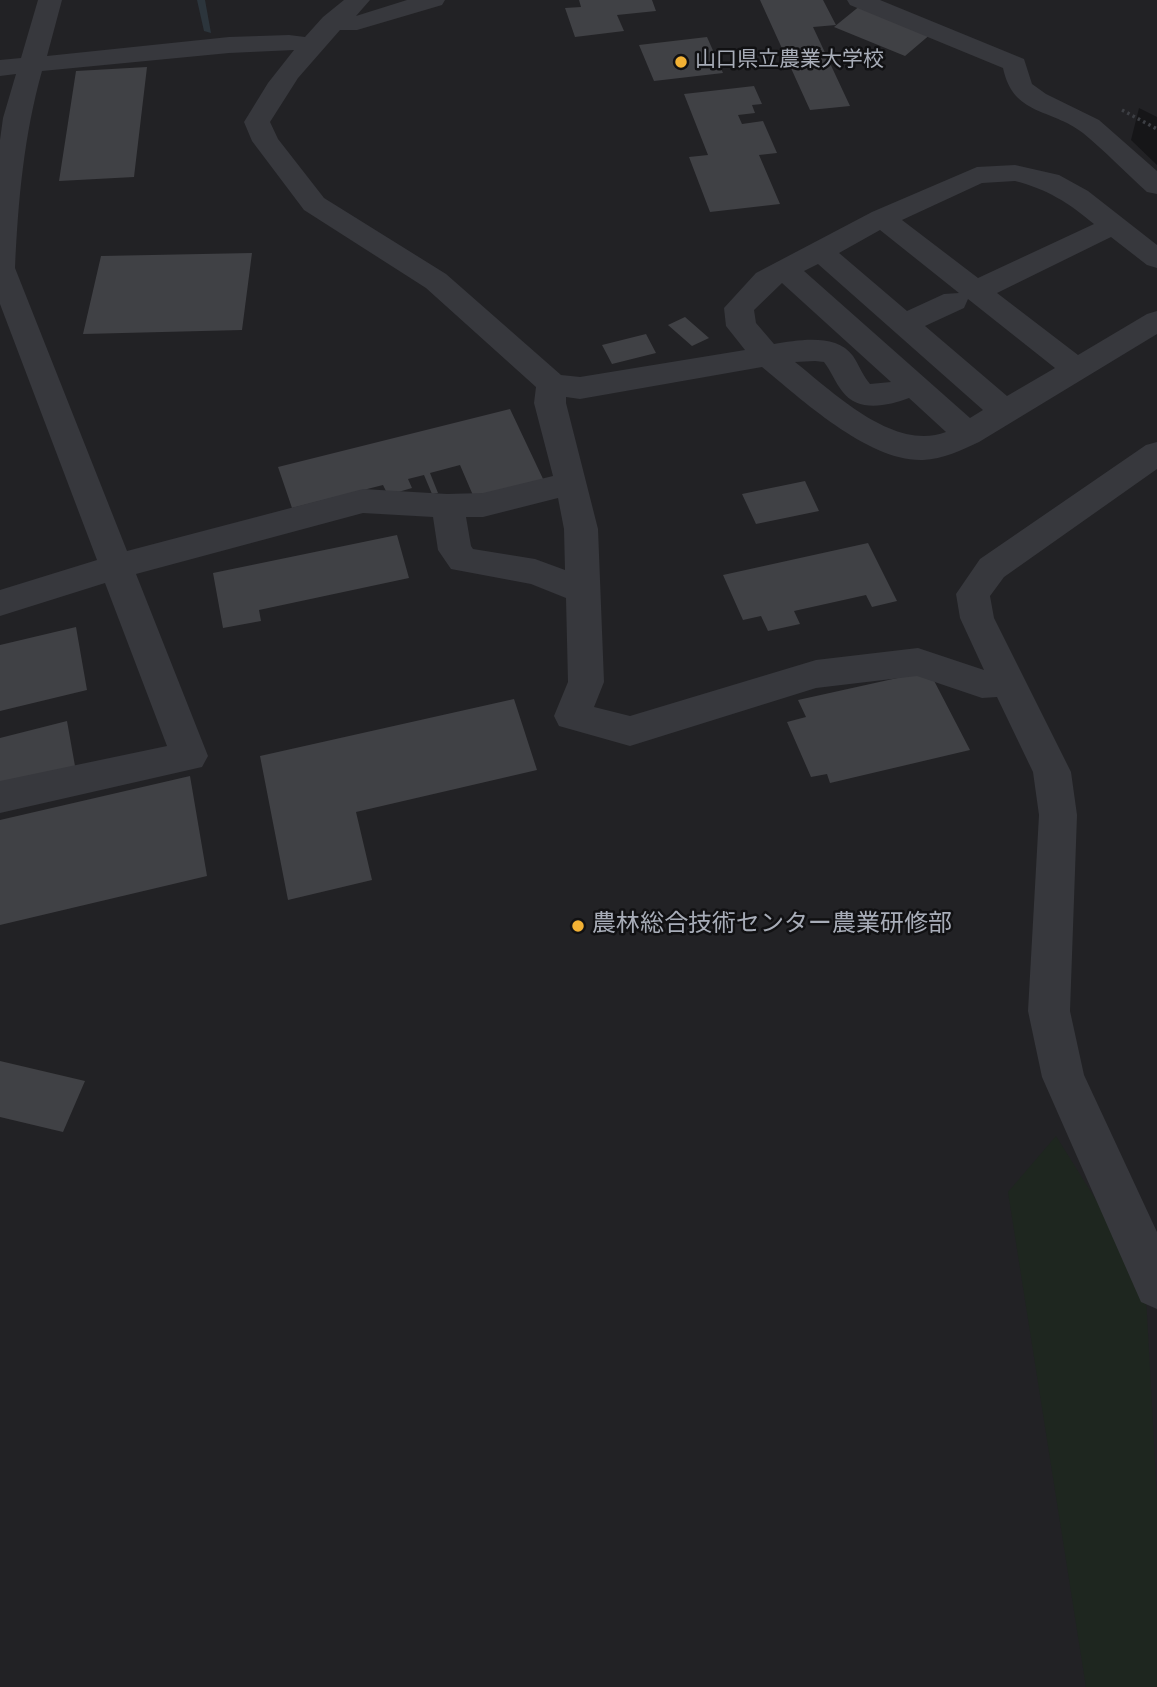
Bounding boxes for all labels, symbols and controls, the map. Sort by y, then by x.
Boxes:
place label: 山口県立農業大学校 [695,49,884,75]
marker: 山口県立農業大学校 [673,54,689,70]
place label: 農林総合技術センター農業研修部 [592,912,952,940]
marker: 農林総合技術センター農業研修部 [570,918,586,934]

